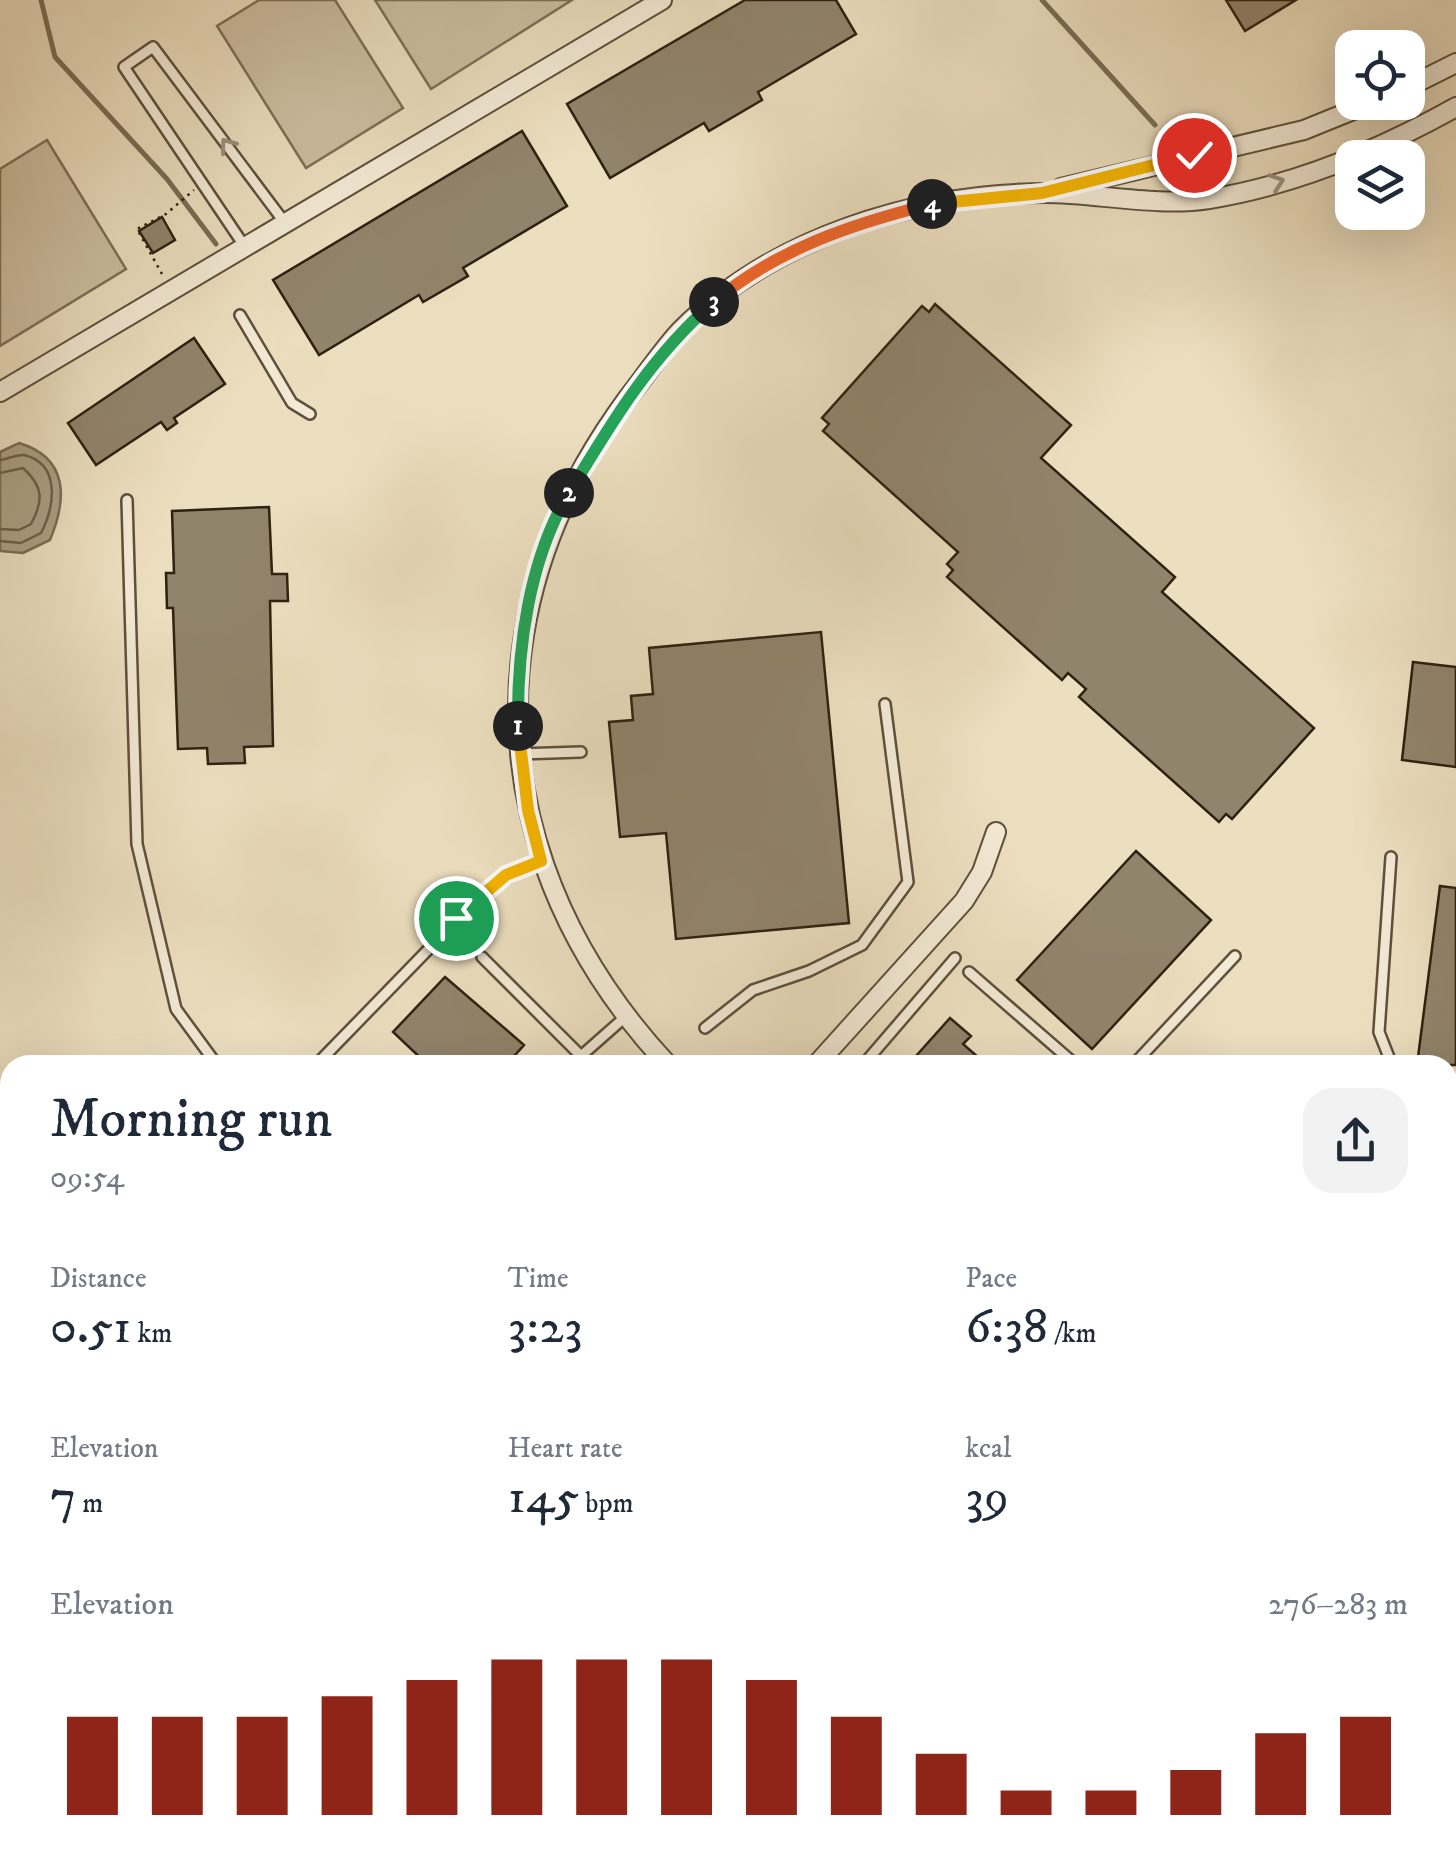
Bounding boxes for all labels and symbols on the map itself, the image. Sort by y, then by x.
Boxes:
pin [1152,113,1237,198]
one-way arrow [221,138,238,156]
one-way arrow [1267,174,1284,194]
pin: 4 [907,179,957,229]
pin: 3 [689,277,739,327]
pin: 2 [544,468,594,518]
pin: 1 [493,701,543,751]
pin [414,876,499,961]

